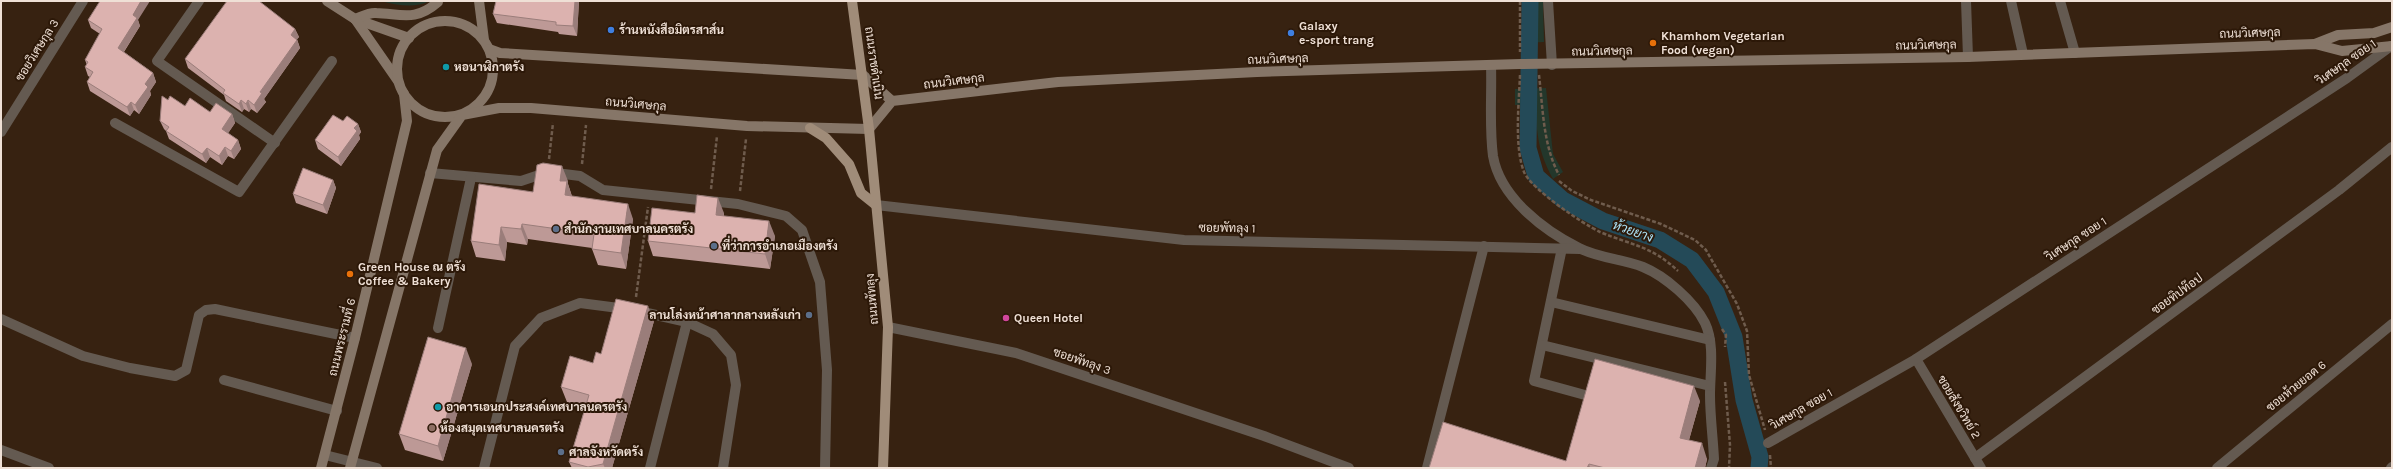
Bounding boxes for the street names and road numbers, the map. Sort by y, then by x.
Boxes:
street label: ซอยวิเศษกุล 3 [12,16,63,85]
street label: ถนนวิเศษกุล [2219,25,2281,43]
street label: ถนนราชดำเนิน [862,26,886,101]
street label: วิเศษกุล ซอย 1 [2312,36,2380,90]
street label: ถนนวิเศษกุล [1895,37,1957,55]
street label: ถนนวิเศษกุล [1571,43,1633,61]
street label: ถนนวิเศษกุล [1247,51,1309,69]
street label: ถนนวิเศษกุล [923,70,986,94]
street label: ถนนวิเศษกุล [605,94,667,116]
street label: วิเศษกุล ซอย 1 [2042,214,2110,266]
street label: ซอยพัทลุง 1 [1198,221,1256,237]
street label: ซอยทิปท๊อป [2148,270,2205,317]
street label: ถนนพัทลุง [863,273,883,325]
street label: ถนนพระรามที่ 6 [322,296,358,377]
street label: ซอยพัทลุง 3 [1051,345,1113,379]
street label: ซอยห้วยยอด 6 [2263,358,2329,414]
street label: ซอยสังขวิทย์ 2 [1935,372,1984,441]
street label: วิเศษกุล ซอย 1 [1766,385,1836,435]

